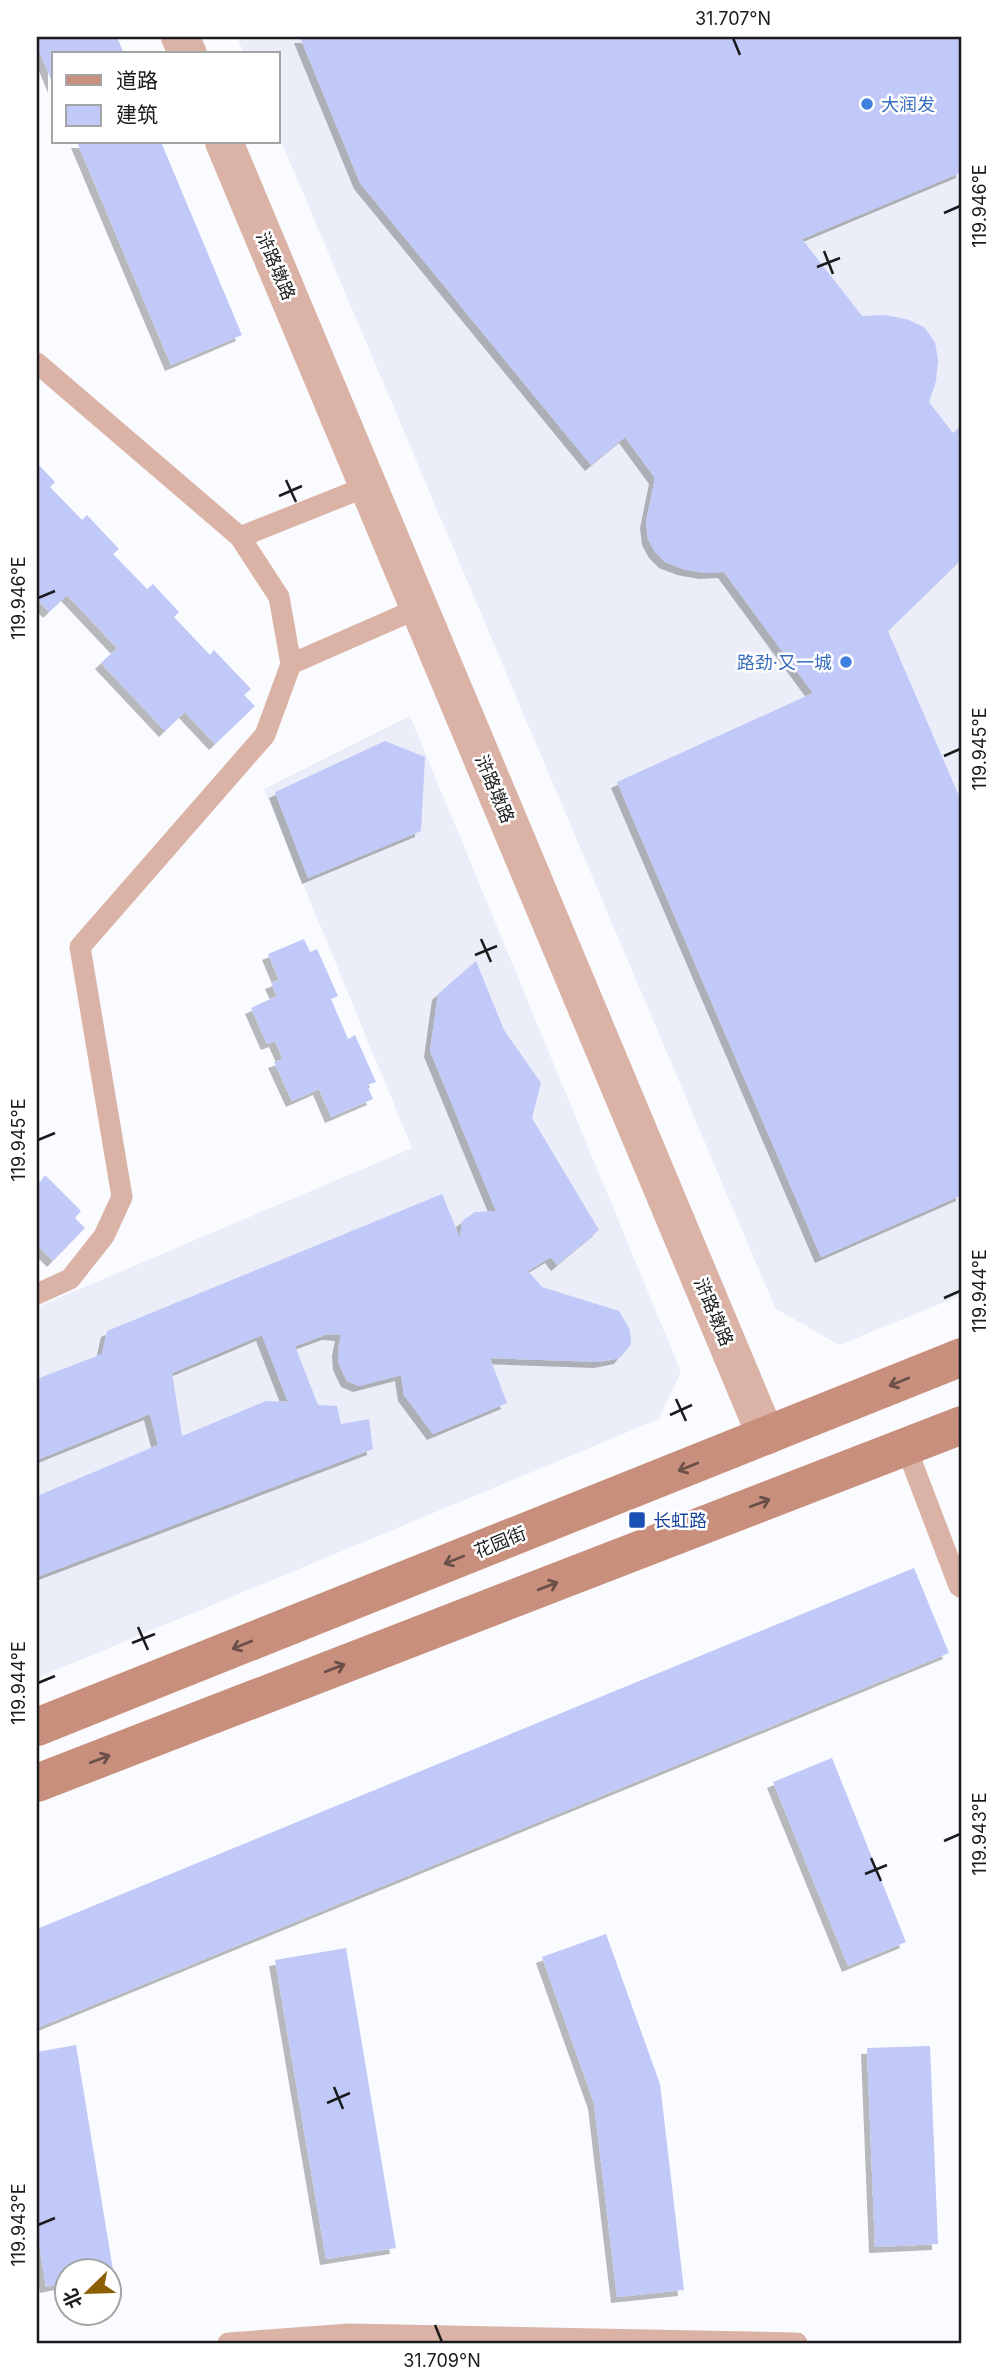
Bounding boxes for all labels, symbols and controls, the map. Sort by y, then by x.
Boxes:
text: 31.707°N [695,8,771,29]
legend [52,52,280,144]
text: 道路 [116,68,158,93]
place label: 大润发 [881,94,935,115]
marker: 大润发 [859,96,875,112]
text: 建筑 [116,102,158,127]
text: 119.946°E [969,164,990,248]
street label: 浒路墩路 [252,229,300,303]
text: 119.946°E [8,556,29,640]
place label: 路劲·又一城 [737,652,832,673]
marker: 路劲·又一城 [838,654,854,670]
text: 119.945°E [969,707,990,791]
street label: 浒路墩路 [471,752,519,826]
text: 119.945°E [8,1098,29,1182]
text: 119.944°E [969,1249,990,1333]
street label: 浒路墩路 [690,1275,738,1349]
one-way arrow [889,1377,910,1390]
one-way arrow [677,1461,699,1474]
one-way arrow [748,1496,770,1509]
marker: 长虹路 [627,1510,647,1530]
place label: 长虹路 [653,1510,707,1531]
street label: 花园街 [471,1522,529,1562]
one-way arrow [443,1555,465,1568]
one-way arrow [536,1578,558,1591]
one-way arrow [232,1639,254,1652]
text: 119.944°E [8,1641,29,1725]
one-way arrow [324,1660,346,1673]
one-way arrow [89,1751,111,1764]
text: 119.943°E [969,1792,990,1876]
text: 119.943°E [8,2183,29,2267]
north arrow [52,2258,122,2328]
text: 北 [59,2285,87,2312]
text: 31.709°N [403,2350,481,2371]

